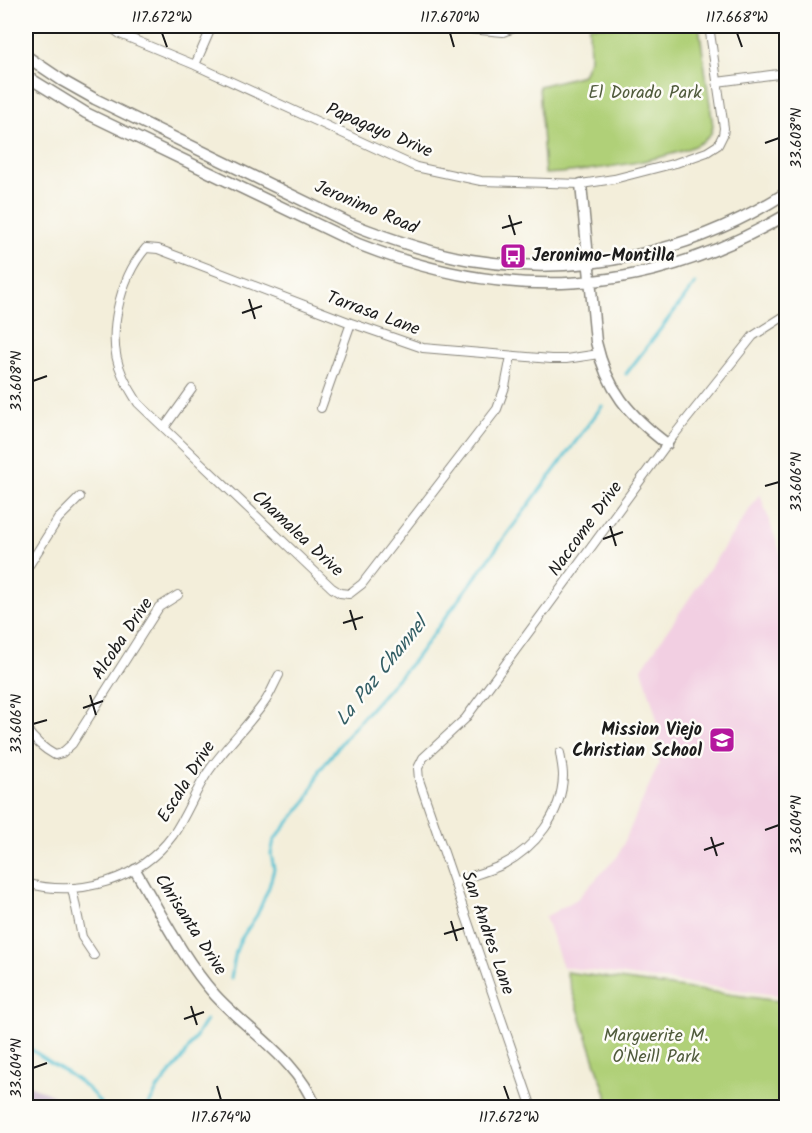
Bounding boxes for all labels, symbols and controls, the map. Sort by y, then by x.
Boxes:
text: 117.672°W [132,6,193,30]
text: 117.670°W [420,6,480,30]
text: 117.668°W [706,6,768,30]
park label: El Dorado Park [588,79,702,108]
street label: Papagayo Drive [321,95,437,167]
text: 33.608°N [785,108,809,168]
street label: Jeronimo Road [310,173,423,243]
bus stop icon: Jeronimo-Montilla [498,241,528,271]
place label: Jeronimo-Montilla [532,242,675,271]
street label: Tarrasa Lane [322,284,424,344]
text: 33.608°N [5,351,29,411]
text: 33.606°N [785,452,809,512]
street label: Naccome Drive [541,475,631,583]
street label: Chamalea Drive [244,483,350,585]
street label: Alcoba Drive [85,592,161,686]
water label: La Paz Channel [328,607,439,734]
text: 33.606°N [5,694,29,754]
place label: Mission Viejo Christian School [572,716,702,766]
school or university icon: Mission Viejo Christian School [707,725,737,755]
street label: Escala Drive [150,735,224,829]
text: 33.604°N [785,795,809,855]
street label: San Andres Lane [452,867,522,999]
street label: Chrisanta Drive [146,868,234,982]
park label: Marguerite M. O'Neill Park [604,1022,708,1072]
text: 33.604°N [5,1038,29,1098]
text: 117.674°W [191,1106,251,1130]
text: 117.672°W [479,1106,540,1130]

